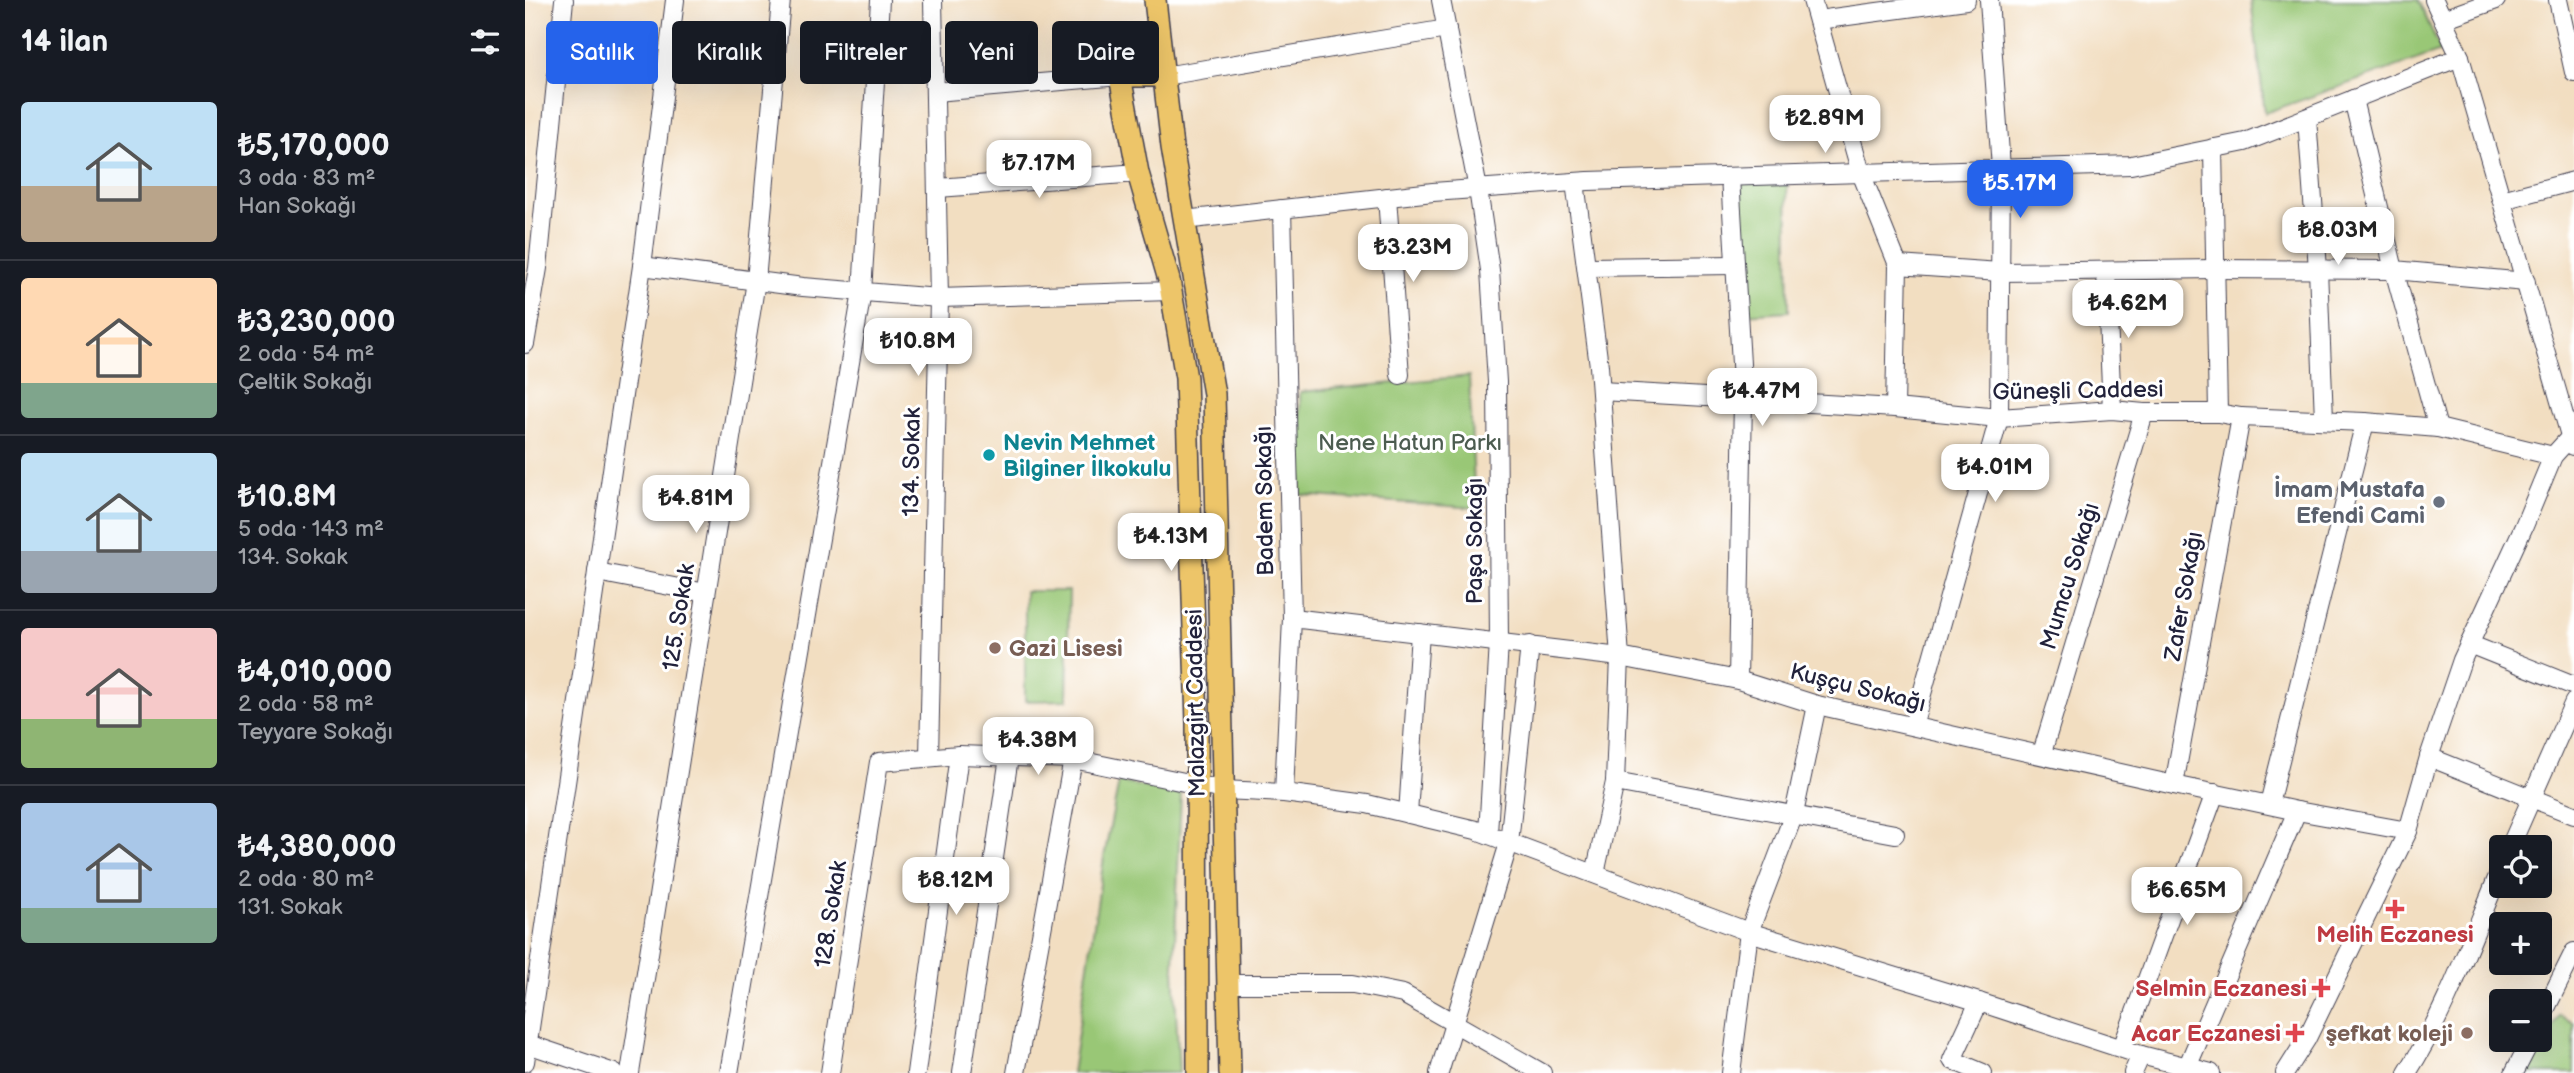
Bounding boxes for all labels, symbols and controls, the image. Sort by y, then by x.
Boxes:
chip: Satılık [546,21,658,84]
chip: Kiralık [672,21,786,84]
chip: Filtreler [800,21,931,84]
chip: Yeni [945,21,1038,84]
chip: Daire [1052,21,1159,84]
icon: filters [466,23,504,61]
text: 14 ilan [21,24,108,60]
pin: ₺2.89M [1768,96,1882,155]
text: ₺2.89M [1785,104,1865,132]
text: ₺5,170,000 [238,128,390,164]
icon: home [77,130,161,214]
pin: ₺7.17M [982,140,1096,200]
text: ₺7.17M [1002,149,1076,177]
pin: ₺5.17M [1963,160,2077,220]
text: 3 oda · 83 m² [238,164,375,192]
text: ₺5.17M [1983,169,2057,197]
text: Han Sokağı [238,192,356,220]
pin: ₺8.03M [2281,208,2395,267]
text: ₺8.03M [2298,216,2378,244]
pin: ₺3.23M [1356,224,1470,284]
text: ₺3.23M [1374,233,1452,261]
pin: ₺4.62M [2071,280,2185,340]
text: ₺4.62M [2088,289,2168,317]
text: ₺3,230,000 [238,304,396,340]
icon: home [77,306,161,390]
pin: ₺10.8M [861,318,975,378]
text: ₺10.8M [880,327,956,355]
text: 2 oda · 54 m² [238,340,374,368]
text: Çeltik Sokağı [238,368,372,396]
pin: ₺4.47M [1705,368,1819,428]
street label: Güneşli Caddesi [1992,376,2164,406]
text: ₺4.47M [1723,377,1801,405]
street label: 134. Sokak [897,406,927,517]
street label: Badem Sokağı [1250,426,1280,576]
place label: Nevin Mehmet Bilginer İlkokulu [1003,429,1171,483]
park label: Nene Hatun Parkı [1318,429,1502,457]
pin: ₺4.01M [1938,444,2052,504]
marker: Nevin Mehmet Bilginer İlkokulu [981,447,997,463]
text: ₺4.01M [1957,453,2033,481]
place label: İmam Mustafa Efendi Cami [2274,475,2425,530]
pin: ₺4.81M [639,476,753,535]
street label: Paşa Sokağı [1461,478,1489,604]
text: ₺10.8M [238,479,337,515]
icon: home [77,481,161,565]
text: ₺4.81M [658,484,734,512]
marker: İmam Mustafa Efendi Cami [2431,494,2447,510]
street label: Mumcu Sokağı [2034,499,2106,653]
pin: ₺4.13M [1114,514,1228,573]
text: 5 oda · 143 m² [238,515,384,543]
text: ₺4.13M [1134,522,1208,550]
street label: Zafer Sokağı [2159,529,2209,664]
text: 134. Sokak [238,543,347,571]
street label: 125. Sokak [657,561,701,673]
street label: Malazgirt Caddesi [1180,609,1212,797]
place label: Gazi Lisesi [1009,635,1123,663]
marker: Gazi Lisesi [987,640,1003,656]
text: ₺4,010,000 [238,654,392,690]
icon: home [77,656,161,740]
street label: Kuşçu Sokağı [1787,658,1929,718]
text: 2 oda · 58 m² [238,690,374,718]
text: Teyyare Sokağı [238,718,393,746]
pin: ₺4.38M [981,718,1095,777]
text: ₺4.38M [999,726,1077,754]
text: ₺4,380,000 [238,829,396,865]
icon: home [77,831,161,915]
map controls [2489,835,2552,1052]
button: locate [2489,835,2552,898]
street label: 128. Sokak [809,858,853,970]
pin: ₺8.12M [899,858,1013,917]
text: 2 oda · 80 m² [238,865,374,893]
text: ₺8.12M [918,866,994,894]
pin: ₺6.65M [2130,867,2244,927]
text: ₺6.65M [2147,876,2227,904]
text: 131. Sokak [238,893,342,921]
marker: Melih Eczanesi [2387,901,2403,917]
button: + [2489,912,2552,975]
place label: Melih Eczanesi [2316,921,2474,949]
place label: Selmin Eczanesi [2136,975,2307,1003]
marker: Selmin Eczanesi [2313,980,2329,996]
button: − [2489,989,2552,1052]
place label: Acar Eczanesi [2131,1020,2281,1048]
place label: şefkat koleji [2326,1020,2453,1048]
marker: Acar Eczanesi [2287,1025,2303,1041]
marker: şefkat koleji [2459,1025,2475,1041]

